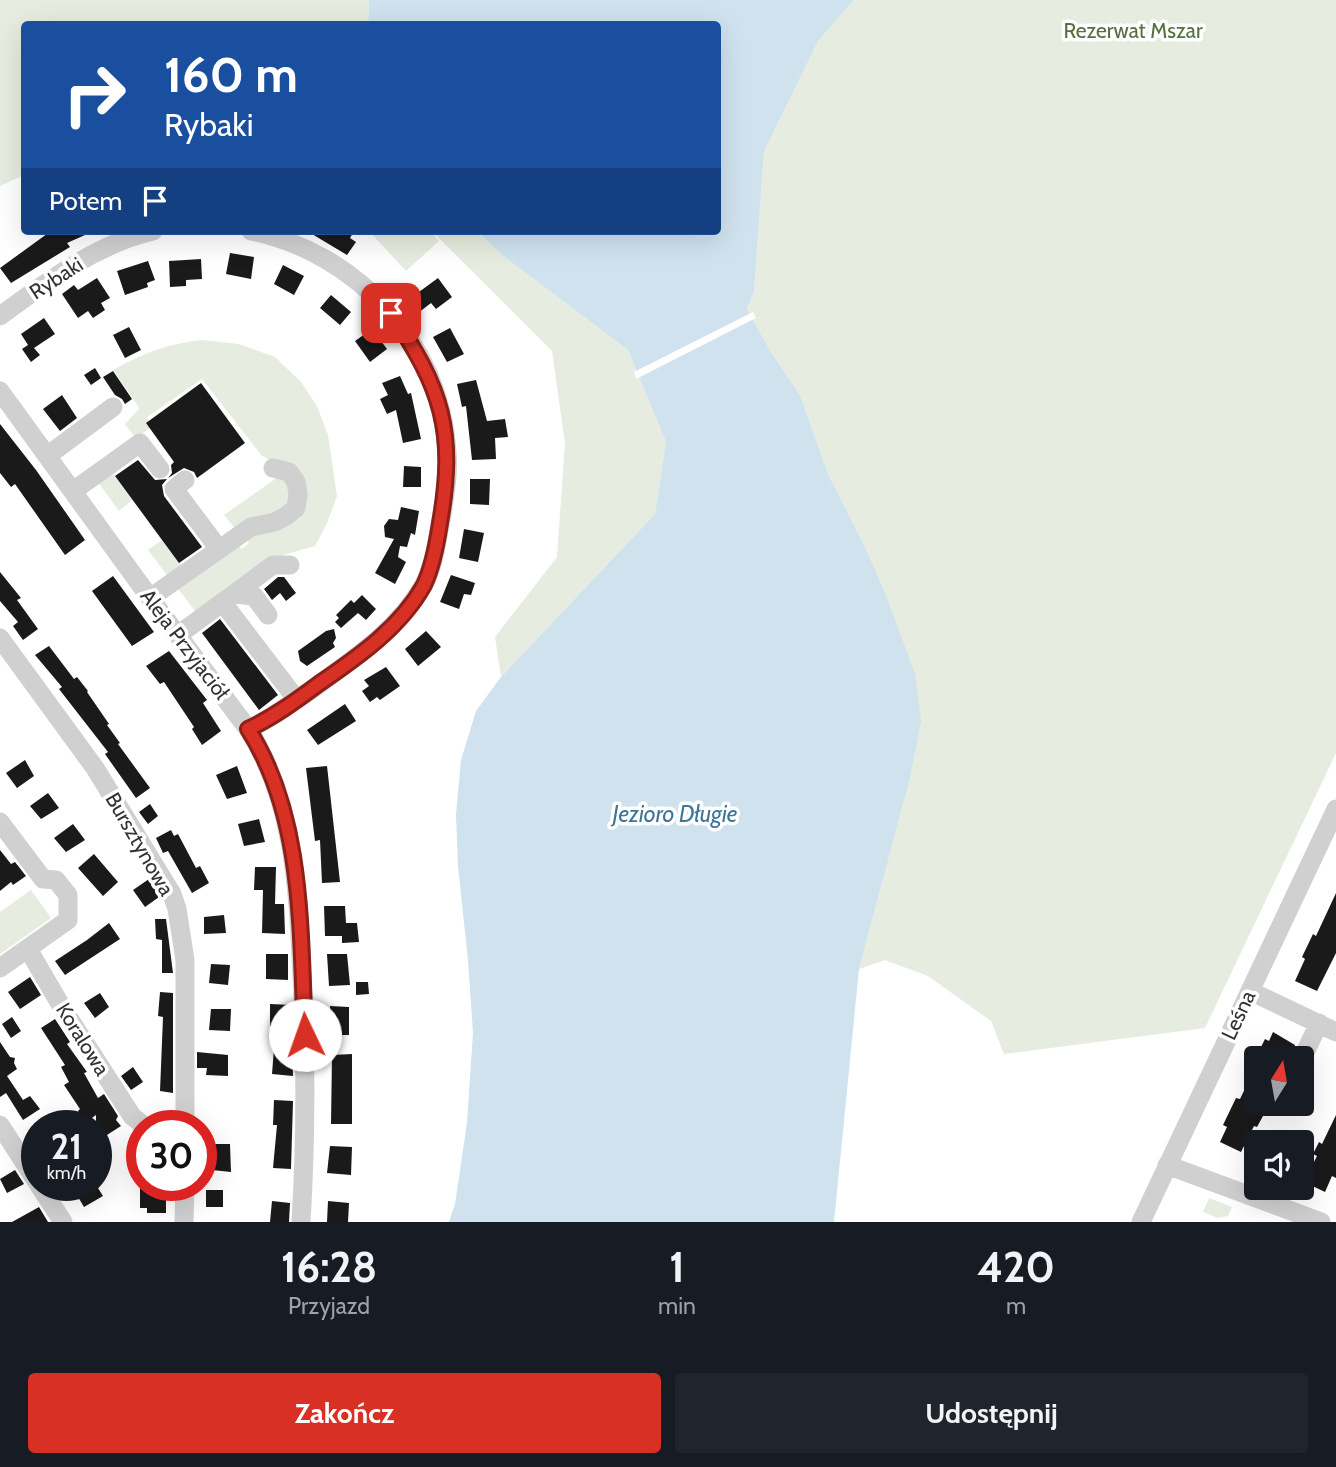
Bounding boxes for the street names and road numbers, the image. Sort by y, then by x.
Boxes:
street label: Rybaki [25,252,87,304]
street label: Aleja Przyjaciół [135,584,235,705]
street label: Bursztynowa [100,788,180,900]
street label: Leśna [1216,986,1260,1044]
street label: Koralowa [51,998,115,1080]

